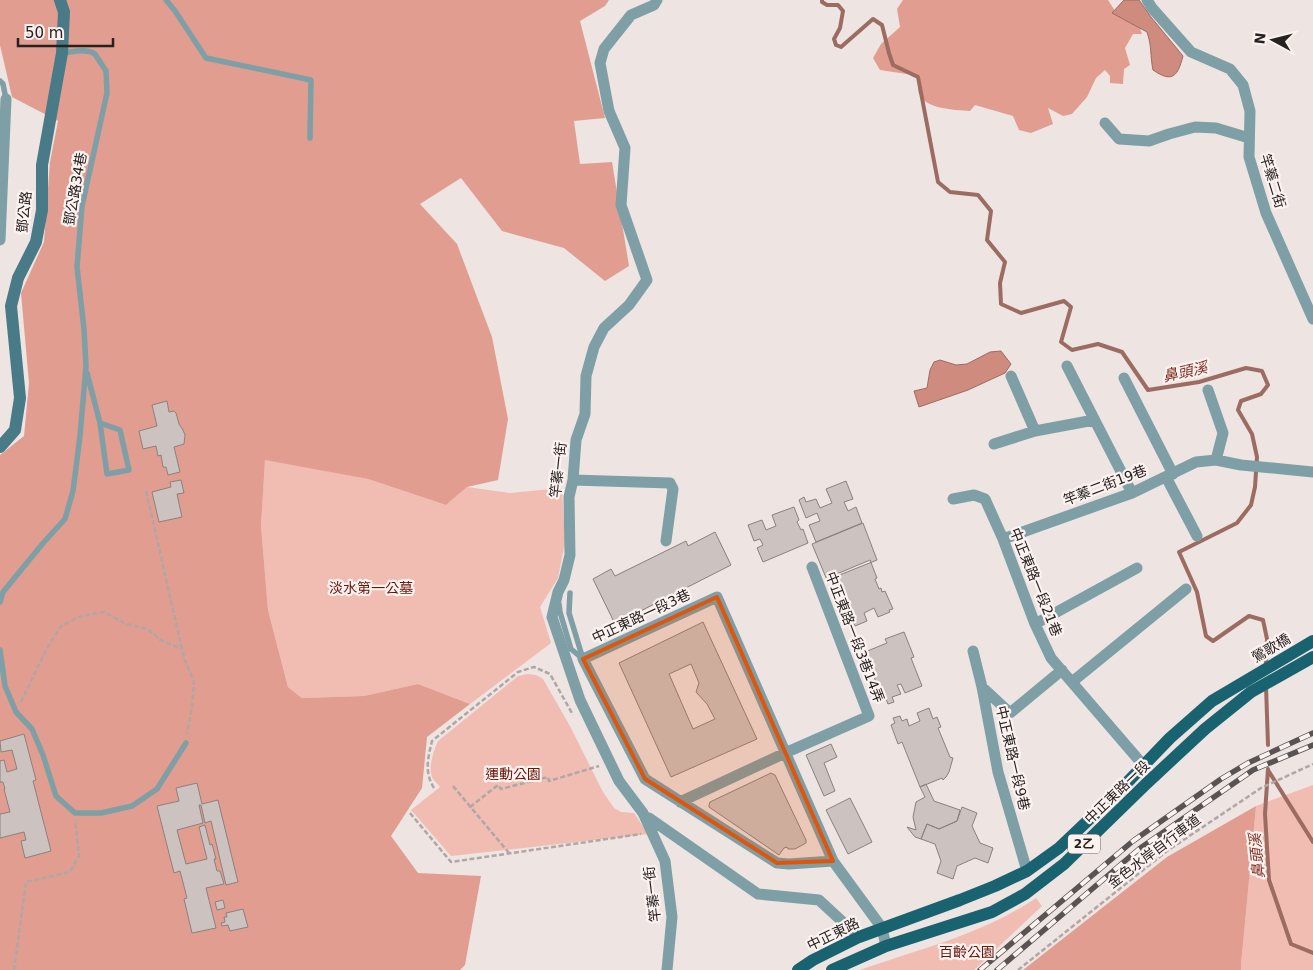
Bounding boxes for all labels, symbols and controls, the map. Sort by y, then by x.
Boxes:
scale bar [18,15,112,47]
north arrow [1248,15,1298,65]
text: 50 m [25,24,63,42]
text: N [1251,32,1269,45]
street label: 鄧公路34巷 [61,151,89,227]
street label: 竿蓁二街 [1257,152,1289,210]
street label: 鄧公路 [14,190,34,234]
water label: 鼻頭溪 [1161,358,1211,385]
street label: 竿蓁一街 [547,441,569,499]
street label: 竿蓁二街19巷 [1061,462,1149,508]
street label: 中正東路一段21巷 [1007,525,1065,639]
street label: 中正東路一段3巷14弄 [823,569,887,705]
park label: 淡水第一公墓 [329,580,413,596]
street label: 中正東路一段3巷 [589,586,693,646]
street label: 鶯歌橋 [1249,630,1293,666]
street label: 中正東路一段9巷 [993,704,1033,812]
street label: 中正東路一段 [1081,757,1153,827]
park label: 運動公園 [485,766,541,782]
street label: 金色水岸自行車道 [1104,811,1204,891]
water label: 鼻頭溪 [1246,831,1268,879]
road number: 2乙 [1068,834,1100,854]
street label: 竿蓁一街 [641,865,663,923]
street label: 中正東路 [804,915,862,953]
park label: 百齡公園 [939,944,995,960]

